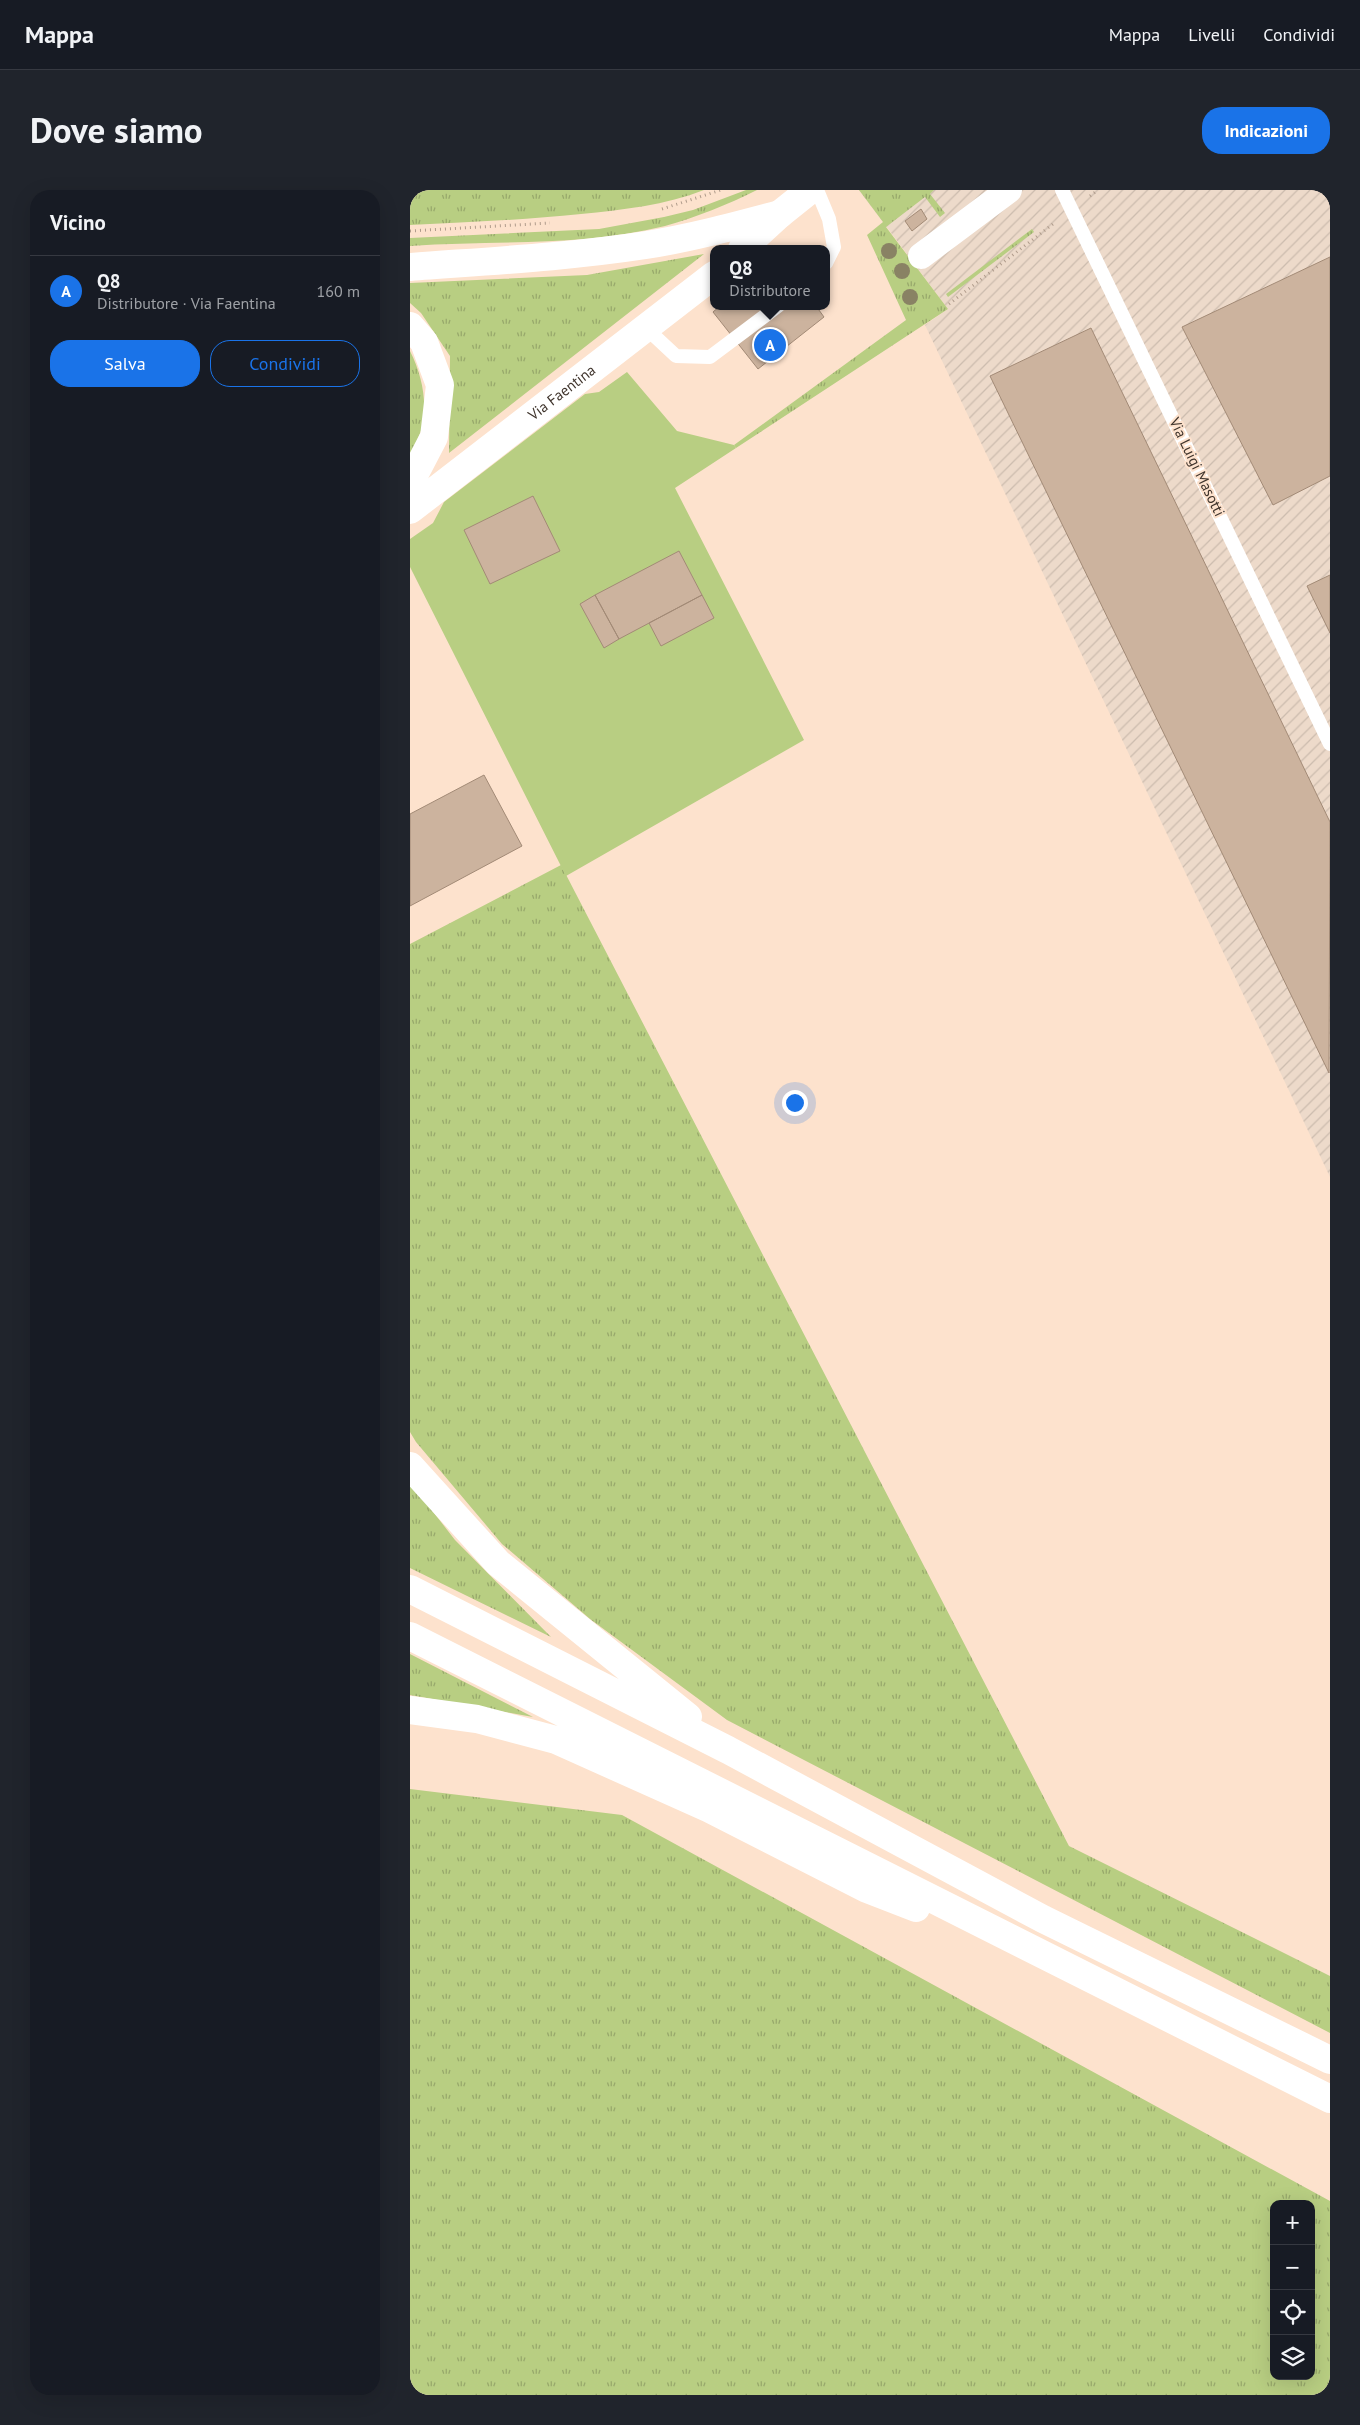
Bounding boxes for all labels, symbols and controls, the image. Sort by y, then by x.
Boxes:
text: Mappa [25,19,94,50]
text: Mappa [1109,23,1160,46]
text: Livelli [1188,23,1235,46]
text: Condividi [1263,23,1335,46]
text: Dove siamo [30,107,203,153]
button: Indicazioni [1202,107,1330,154]
text: Vicino [50,209,106,236]
popup [710,245,830,310]
text: Q8 [729,256,753,280]
text: Q8 [97,269,121,293]
text: Distributore [729,280,811,300]
text: A [61,281,71,301]
text: 160 m [317,281,360,301]
text: Distributore · Via Faentina [97,293,276,313]
pin: A [754,326,786,364]
button: Salva [50,340,200,387]
button: Condividi [210,340,360,387]
street label: Via Faentina [523,360,599,425]
street label: Via Luigi Masotti [1165,413,1230,519]
your location [782,1090,808,1116]
map controls [1270,2200,1315,2380]
button: + [1270,2200,1315,2245]
button: − [1270,2245,1315,2290]
button: locate [1270,2290,1315,2335]
button: layers [1270,2335,1315,2380]

